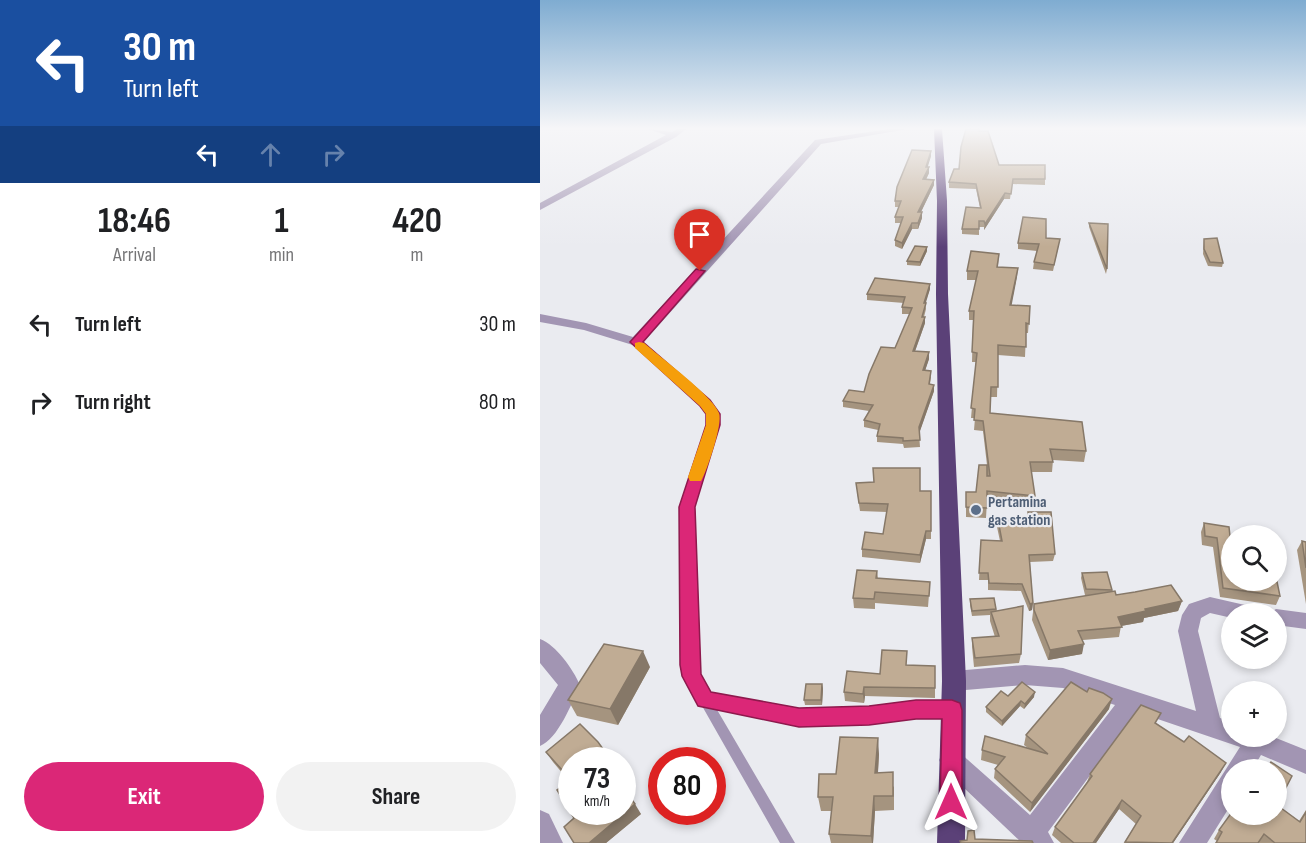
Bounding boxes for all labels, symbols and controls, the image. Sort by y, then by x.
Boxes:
text: 30 m [123,22,196,73]
icon: left [24,24,102,102]
text: Turn left [123,73,199,105]
icon: left [191,138,224,171]
icon: ahead [254,138,287,171]
icon: right [317,138,350,171]
text: 18:46 [98,200,171,243]
text: 1 [274,200,289,243]
text: 420 [392,200,442,243]
pin [674,209,725,271]
icon: arrive [683,218,716,251]
text: Arrival [113,243,156,267]
text: min [269,243,294,267]
text: m [411,243,423,267]
icon: left [24,308,57,341]
text: Turn left [75,311,141,338]
text: 30 m [479,311,516,338]
icon: right [24,386,57,419]
text: Turn right [75,389,151,416]
text: 80 m [479,389,516,416]
place label: Pertamina gas station [988,493,1050,530]
marker: Pertamina gas station [969,503,983,517]
map controls [1221,525,1287,825]
button: search [1221,525,1287,591]
button: layers [1221,603,1287,669]
button: + [1221,681,1287,747]
speed limit sign: 80 [648,747,726,825]
button: − [1221,759,1287,825]
text: 73 [584,761,610,797]
button: Exit [24,762,264,831]
button: Share [276,762,516,831]
position arrow [919,770,983,834]
text: km/h [584,792,610,811]

